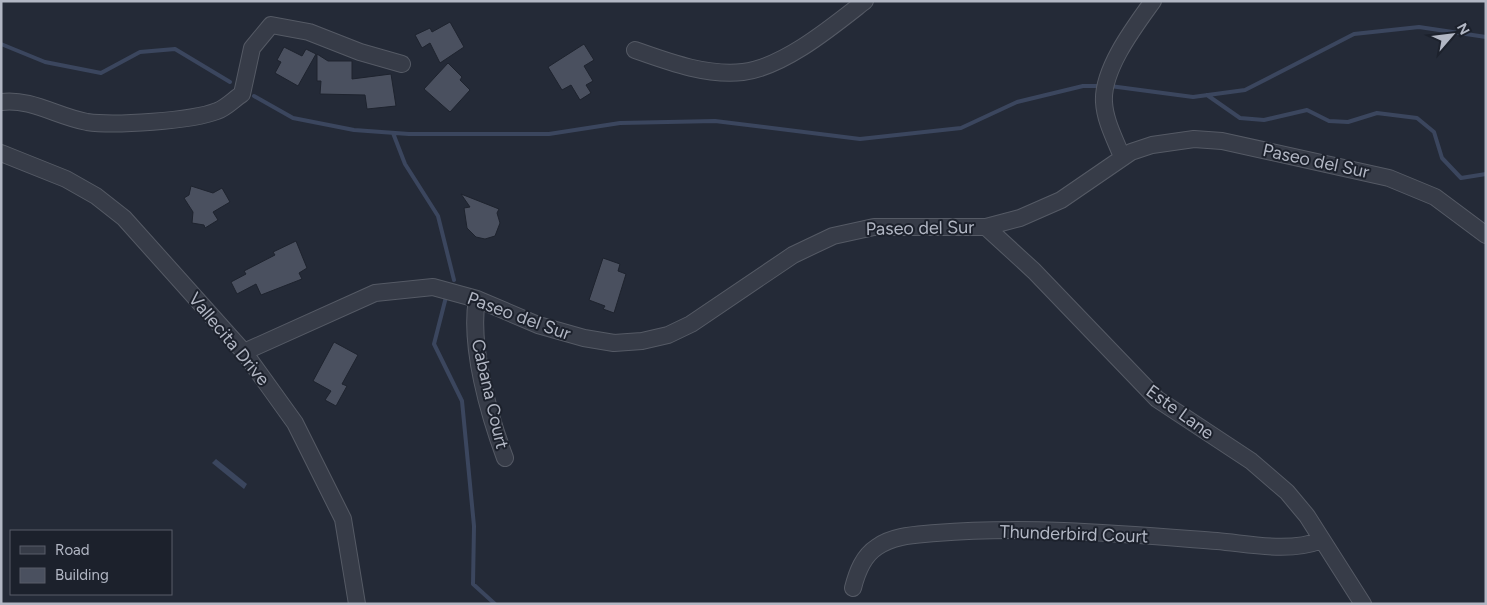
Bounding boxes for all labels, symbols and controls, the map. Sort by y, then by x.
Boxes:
north arrow [1427,10,1477,60]
text: N [1453,20,1473,38]
street label: Paseo del Sur [1261,139,1371,183]
street label: Paseo del Sur [866,216,974,240]
street label: Paseo del Sur [464,287,574,345]
street label: Vallecita Drive [184,288,274,390]
street label: Cabana Court [467,337,513,451]
street label: Este Lane [1142,380,1218,444]
street label: Thunderbird Court [999,520,1149,548]
legend [10,530,172,595]
text: Road [55,541,90,559]
text: Building [55,566,109,584]

